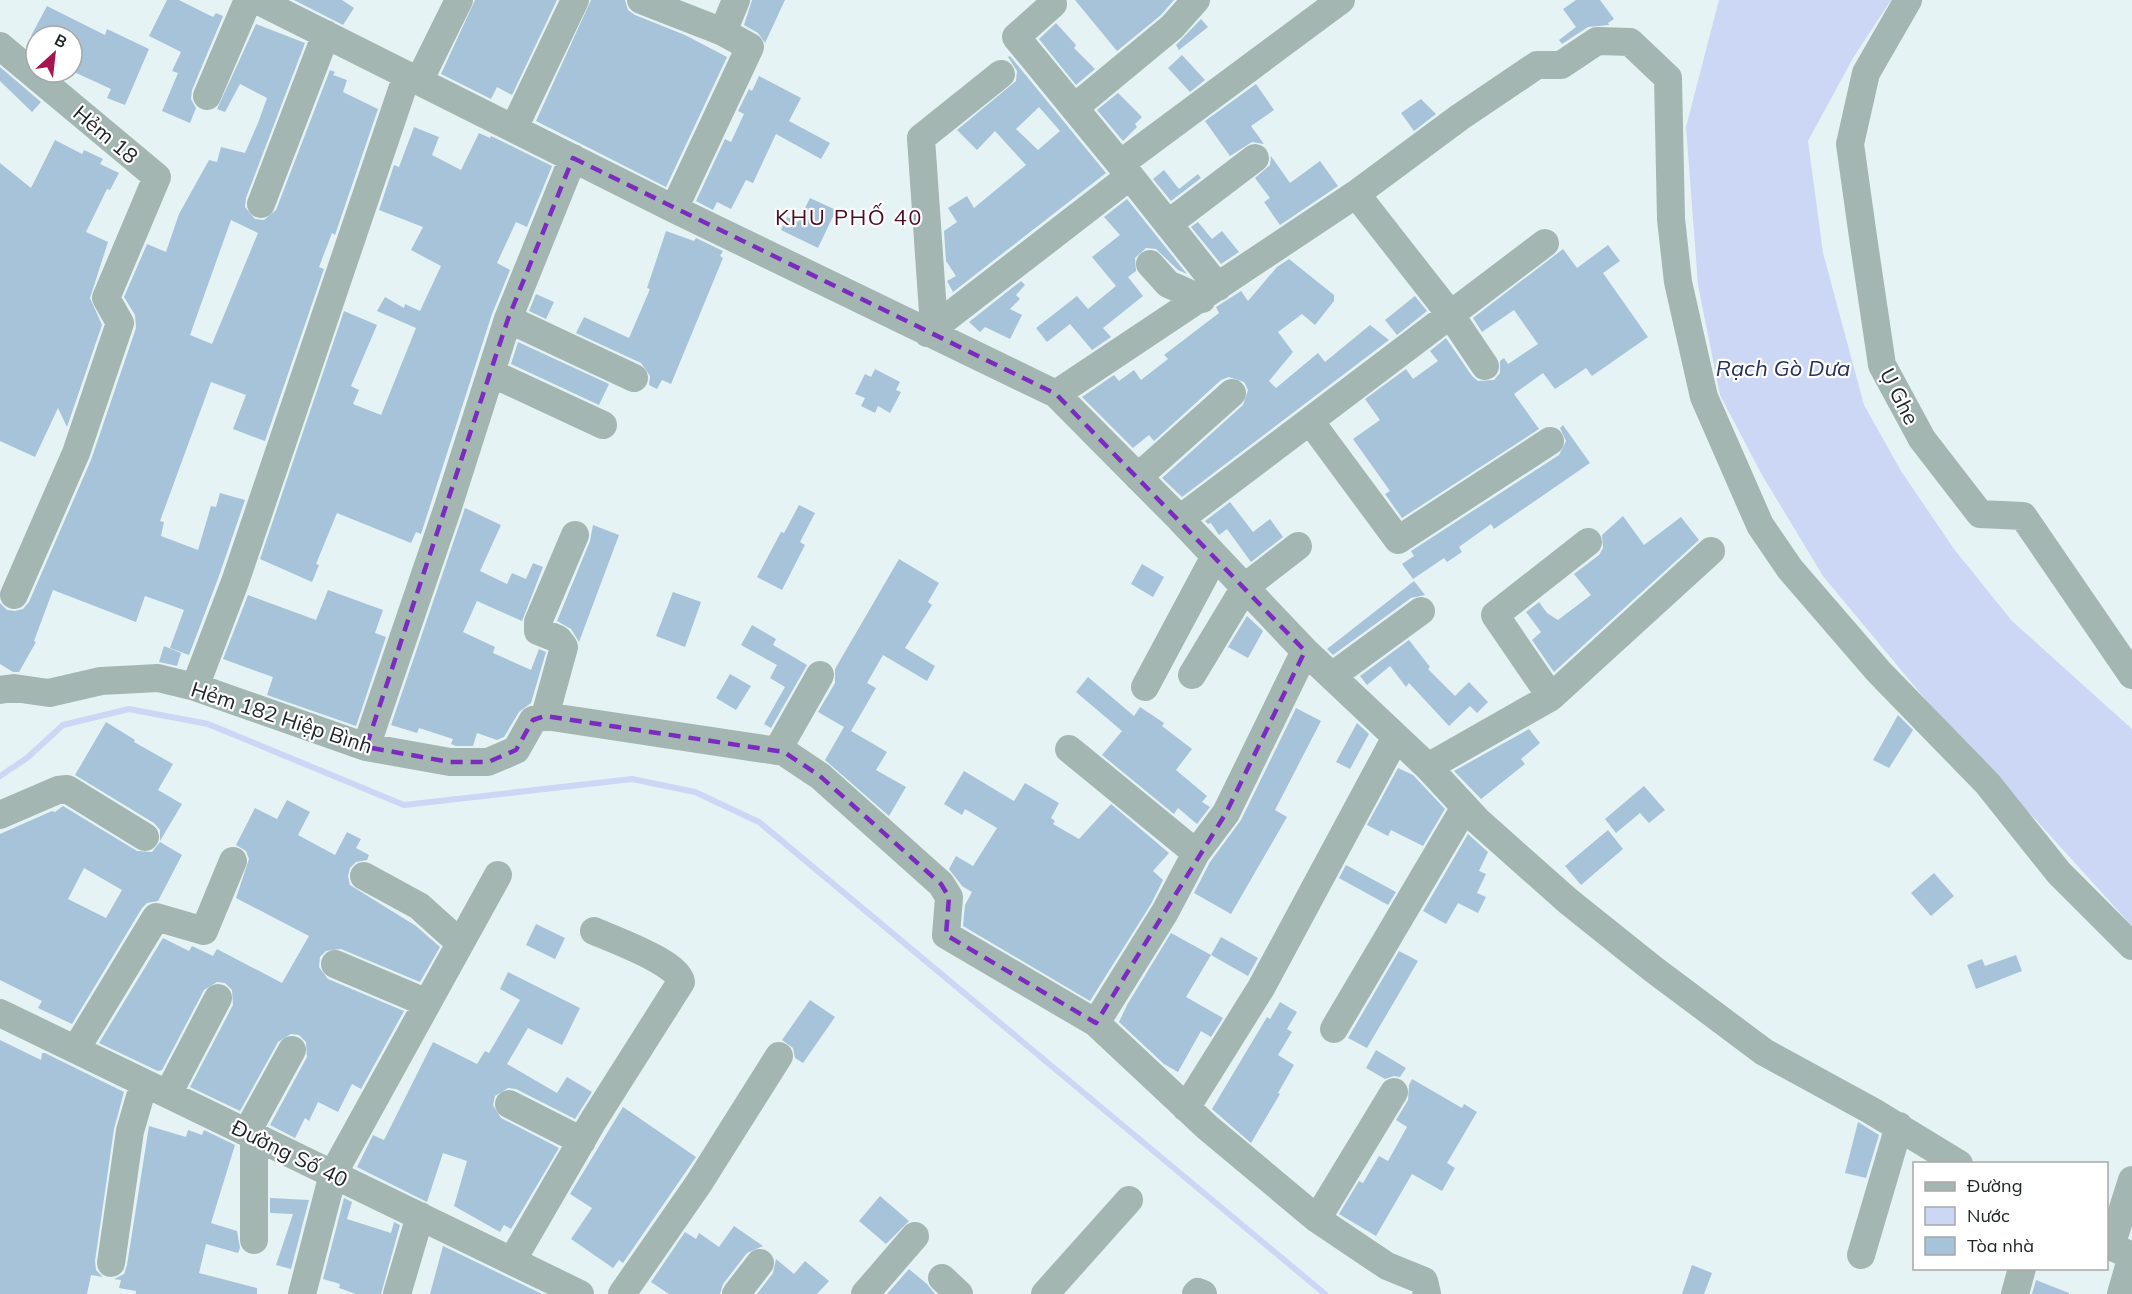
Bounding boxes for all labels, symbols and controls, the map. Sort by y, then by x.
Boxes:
north arrow [24,24,84,84]
text: B [51,29,70,52]
street label: Hẻm 18 [68,99,144,169]
district label: KHU PHỐ 40 [775,203,923,231]
water label: Rạch Gò Dưa [1716,354,1850,382]
street label: Ụ Ghe [1875,363,1925,429]
street label: Hẻm 182 Hiệp Bình [188,675,376,759]
street label: Đường Số 40 [228,1114,352,1192]
legend [1913,1162,2108,1270]
text: Đường [1967,1174,2023,1197]
text: Nước [1967,1204,2010,1227]
text: Tòa nhà [1967,1234,2034,1257]

